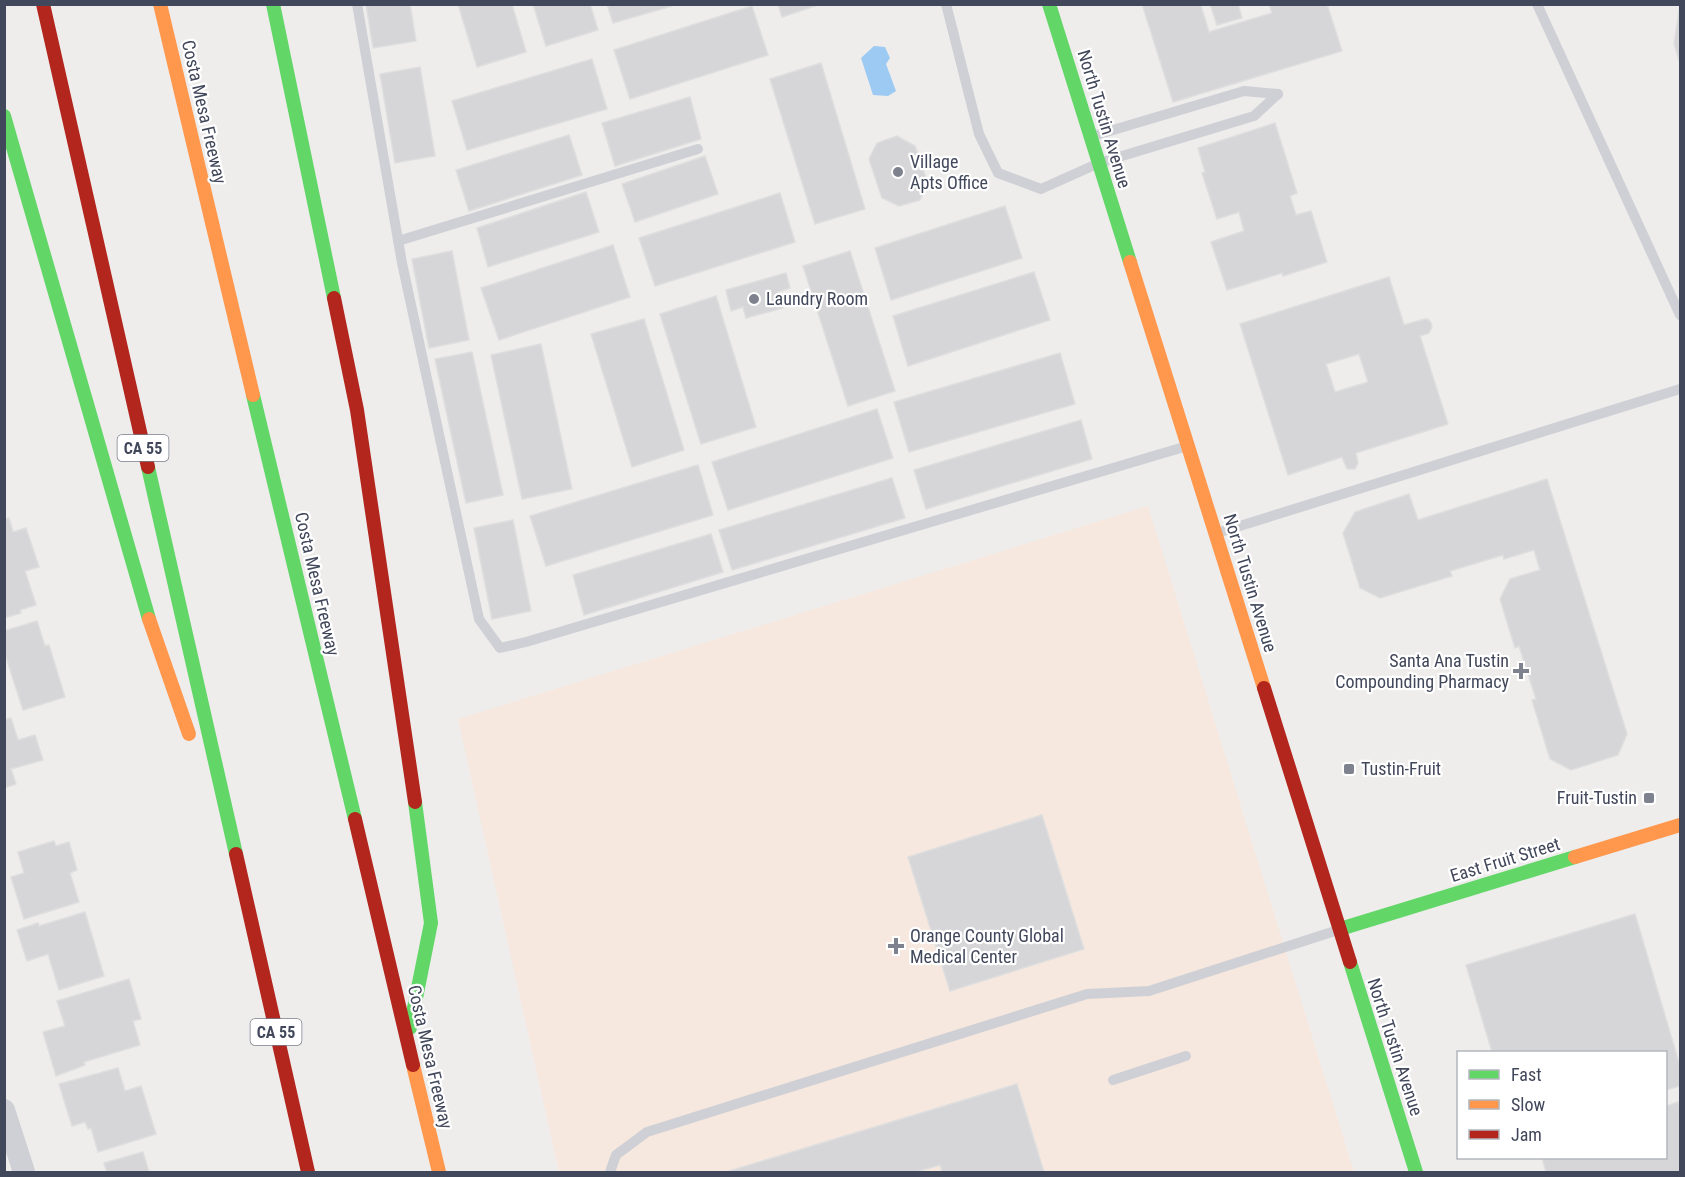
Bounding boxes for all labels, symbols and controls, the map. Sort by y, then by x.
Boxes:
street label: Costa Mesa Freeway [178,38,231,186]
street label: North Tustin Avenue [1073,47,1135,191]
place label: Village Apts Office [910,151,988,193]
marker: Village Apts Office [891,165,905,179]
place label: Laundry Room [766,288,868,309]
marker: Laundry Room [747,292,761,306]
road number: CA 55 [118,435,168,461]
street label: Costa Mesa Freeway [291,510,344,658]
street label: North Tustin Avenue [1219,511,1281,655]
place label: Santa Ana Tustin Compounding Pharmacy [1335,650,1510,692]
marker: Santa Ana Tustin Compounding Pharmacy [1514,664,1528,678]
place label: Tustin-Fruit [1361,758,1441,779]
marker: Tustin-Fruit [1342,762,1356,776]
place label: Fruit-Tustin [1557,787,1637,808]
marker: Fruit-Tustin [1642,791,1656,805]
street label: East Fruit Street [1447,833,1562,886]
place label: Orange County Global Medical Center [910,925,1064,967]
marker: Orange County Global Medical Center [887,937,905,955]
street label: North Tustin Avenue [1363,975,1428,1118]
street label: Costa Mesa Freeway [404,983,457,1131]
road number: CA 55 [250,1019,302,1045]
legend [1457,1051,1667,1159]
text: Fast [1511,1064,1542,1085]
text: Slow [1511,1094,1546,1115]
text: Jam [1511,1124,1542,1145]

